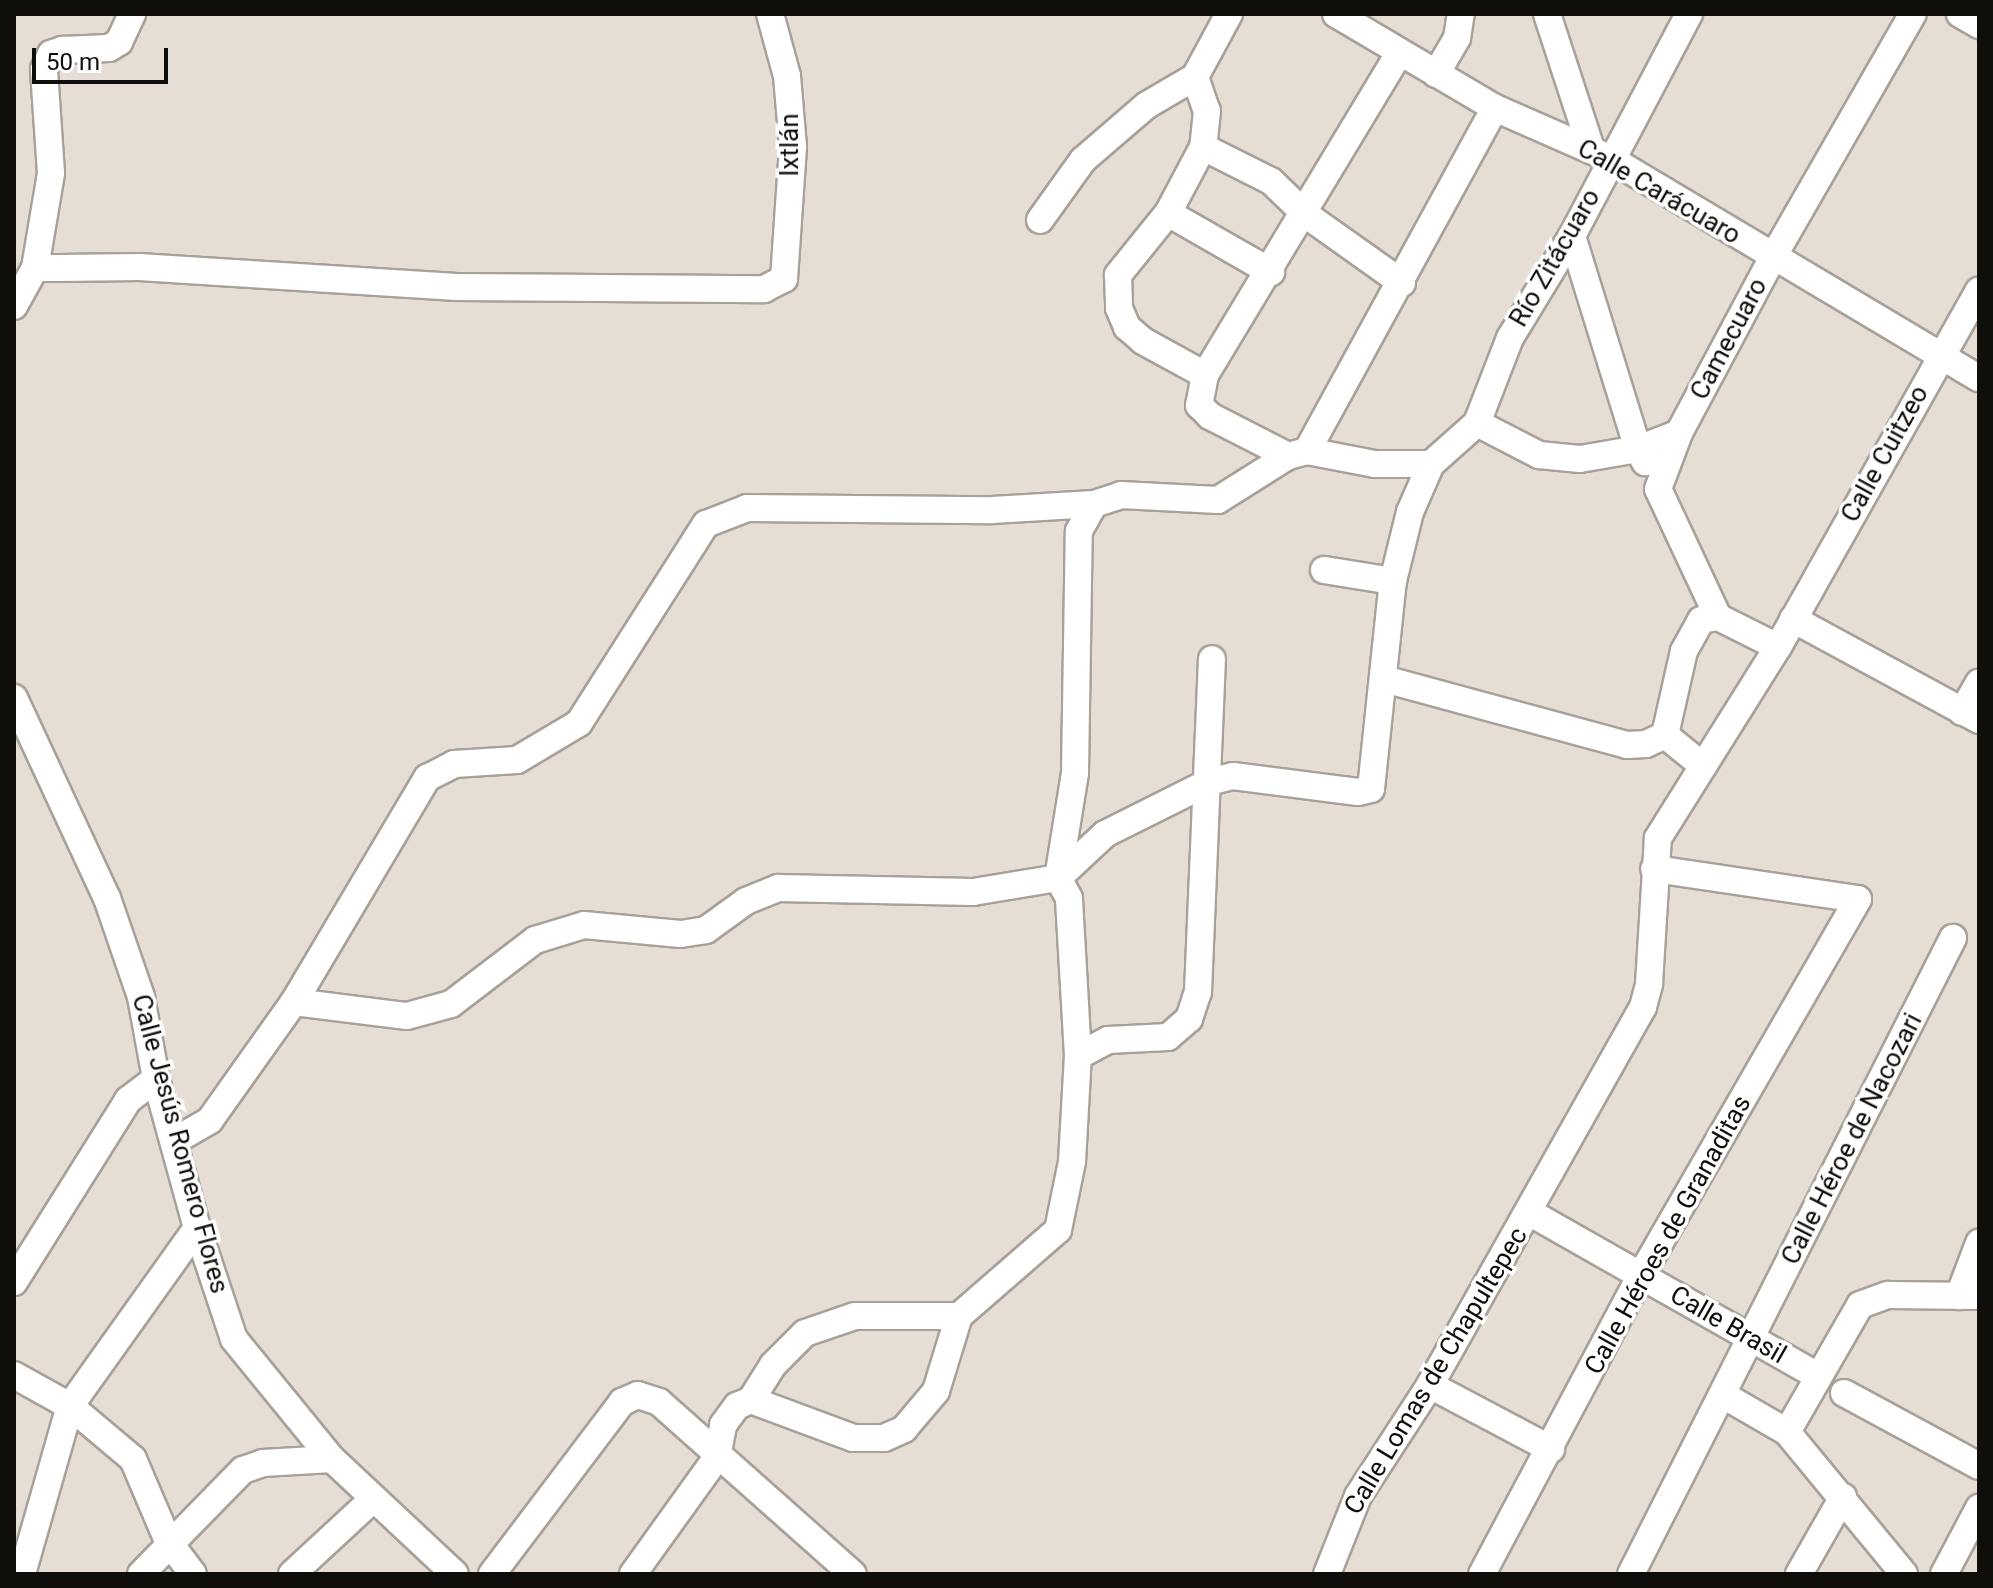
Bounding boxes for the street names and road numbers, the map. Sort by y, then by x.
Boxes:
street label: Ixtlán [774,113,806,177]
street label: Calle Carácuaro [1572,133,1746,251]
street label: Río Zitácuaro [1503,184,1607,332]
street label: Camecuaro [1684,273,1774,405]
street label: Calle Cuitzeo [1835,380,1935,528]
street label: Calle Jesús Romero Flores [125,991,235,1297]
street label: Calle Héroe de Nacozari [1775,1008,1929,1270]
street label: Calle Héroes de Granaditas [1578,1090,1758,1380]
street label: Calle Lomas de Chapultepec [1338,1222,1534,1520]
street label: Calle Brasil [1664,1279,1792,1371]

